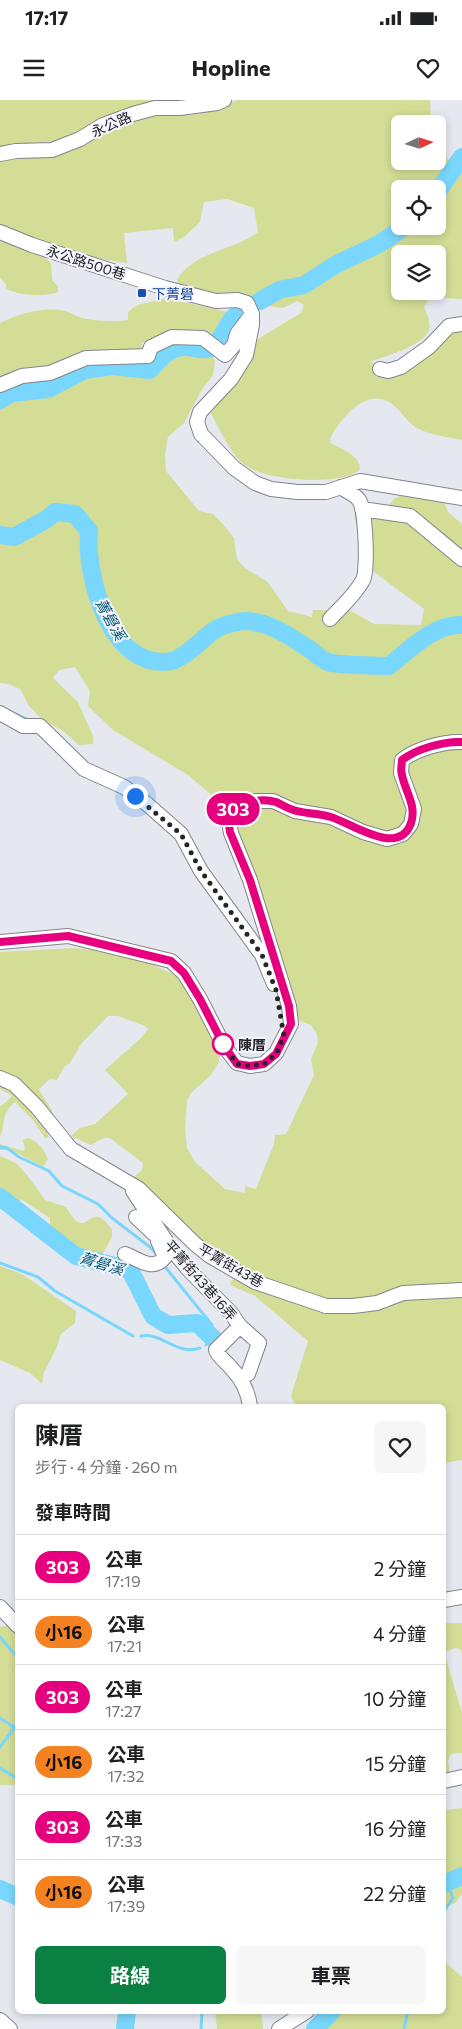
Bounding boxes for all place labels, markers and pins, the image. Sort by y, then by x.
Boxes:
place label: 下菁礐 [152,285,194,302]
marker: 下菁礐 [136,287,148,299]
marker: 陳厝 [212,1033,234,1055]
place label: 陳厝 [238,1036,266,1053]

